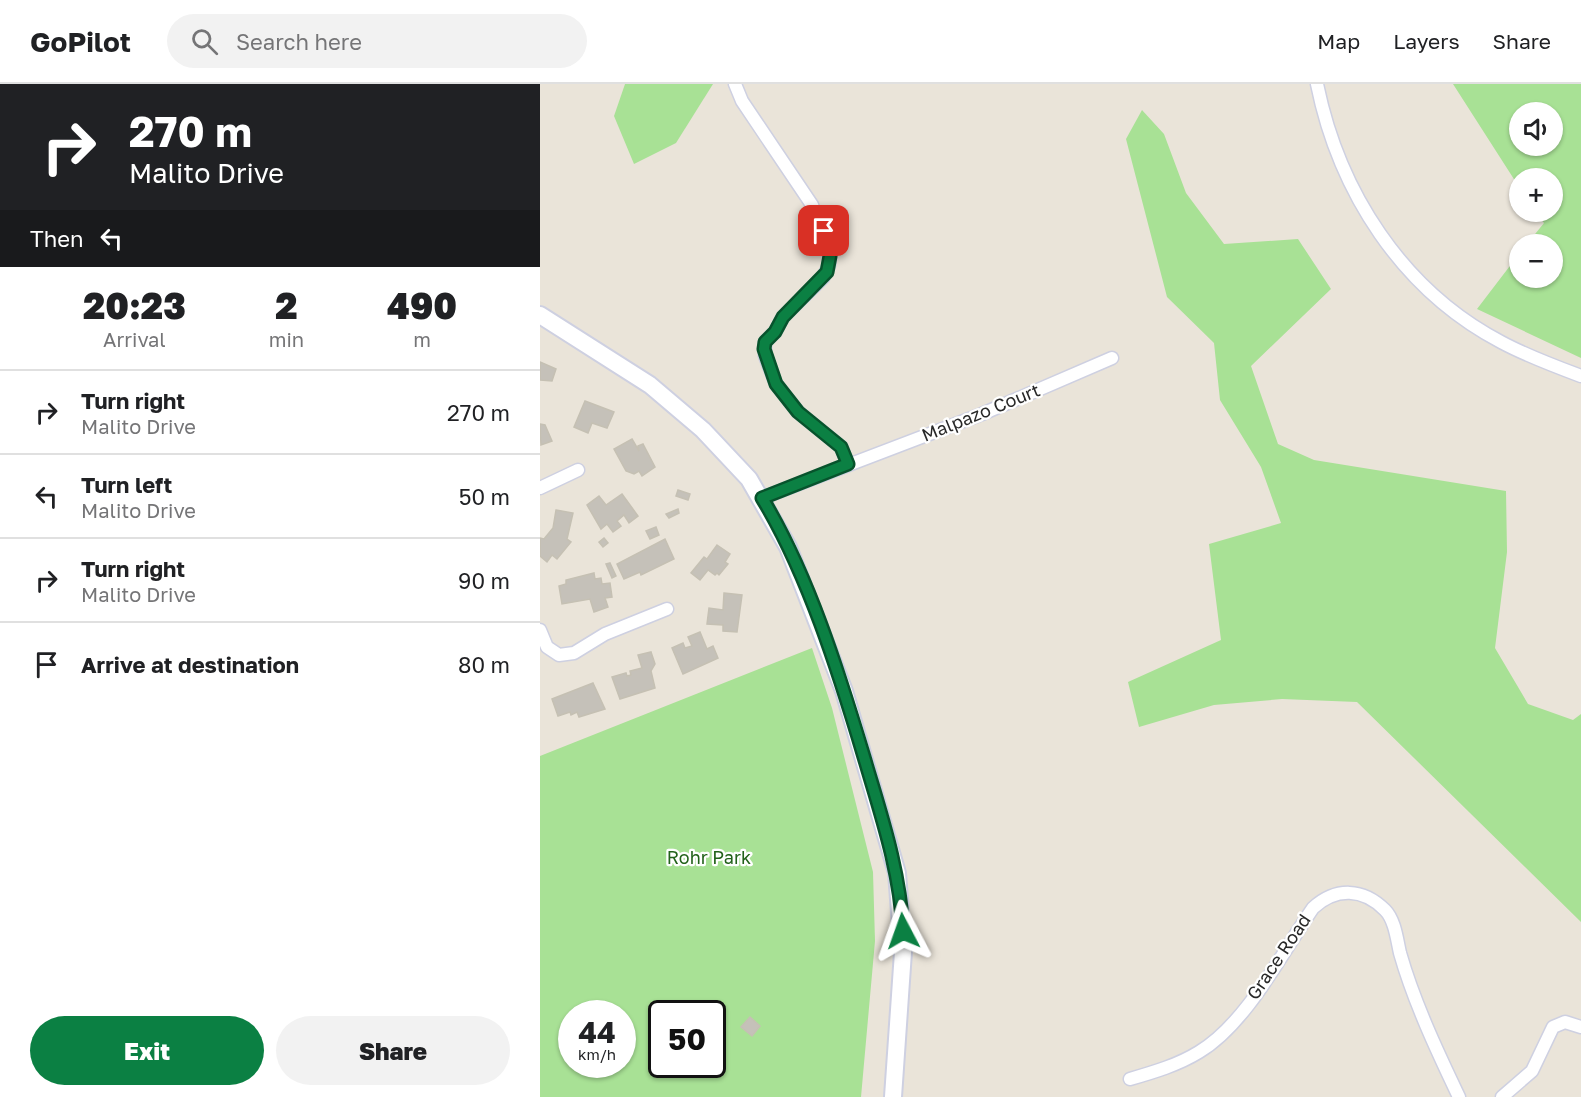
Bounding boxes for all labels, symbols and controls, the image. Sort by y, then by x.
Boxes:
search box [167,14,587,68]
text: GoPilot [30,25,131,58]
icon: search [188,25,221,58]
text: Search here [236,28,362,55]
text: Map [1317,28,1360,54]
text: Layers [1393,28,1460,54]
text: Share [1493,28,1551,54]
map controls [1509,102,1563,288]
button: sound [1509,102,1563,156]
text: 270 m [129,106,252,156]
icon: right [30,108,108,186]
text: Malito Drive [129,157,284,189]
button: + [1509,168,1563,222]
pin [798,205,849,256]
icon: arrive [807,214,840,247]
icon: left [95,222,128,255]
text: Then [30,225,83,252]
button: − [1509,234,1563,288]
text: 20:23 [83,284,186,327]
text: 2 [275,284,298,327]
text: 490 [387,284,457,327]
text: Arrival [103,327,166,351]
text: min [269,327,304,351]
text: m [413,327,431,351]
street label: Malpazo Court [918,378,1043,446]
text: Turn right [81,387,185,414]
icon: right [30,396,63,429]
text: 270 m [447,399,510,426]
text: Malito Drive [81,414,196,438]
text: Turn left [81,471,172,498]
icon: left [30,480,63,513]
text: 50 m [459,483,510,510]
text: Malito Drive [81,498,196,522]
text: Turn right [81,555,185,582]
icon: right [30,564,63,597]
text: 90 m [458,567,510,594]
text: Malito Drive [81,582,196,606]
icon: arrive [30,648,63,681]
text: Arrive at destination [81,651,299,678]
text: 80 m [458,651,510,678]
park label: Rohr Park [667,846,751,868]
position arrow [871,899,935,963]
street label: Grace Road [1241,909,1315,1003]
speed limit sign: 50 [648,1000,726,1078]
text: 44 [578,1014,616,1050]
button: Exit [30,1016,264,1085]
button: Share [276,1016,510,1085]
text: km/h [578,1045,616,1063]

